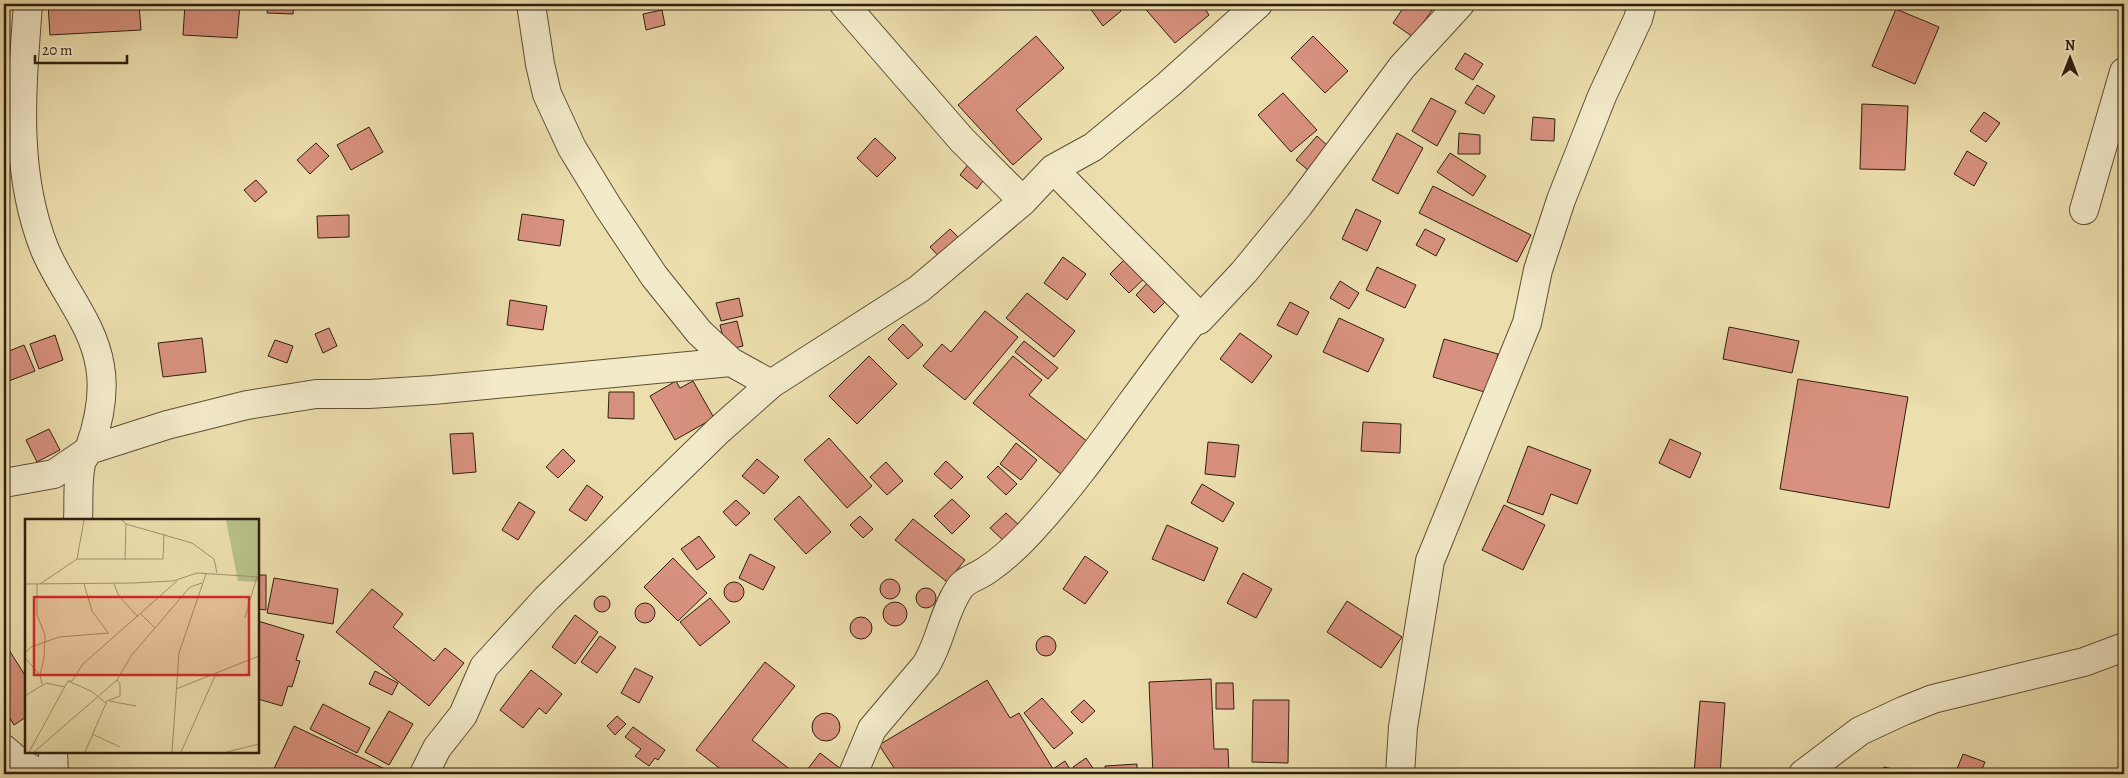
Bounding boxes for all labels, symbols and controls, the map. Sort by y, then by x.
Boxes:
scale bar [35,32,128,64]
north arrow [2046,32,2096,82]
text: N [2065,36,2075,55]
text: 20 m [42,40,73,60]
inset map [25,519,259,753]

